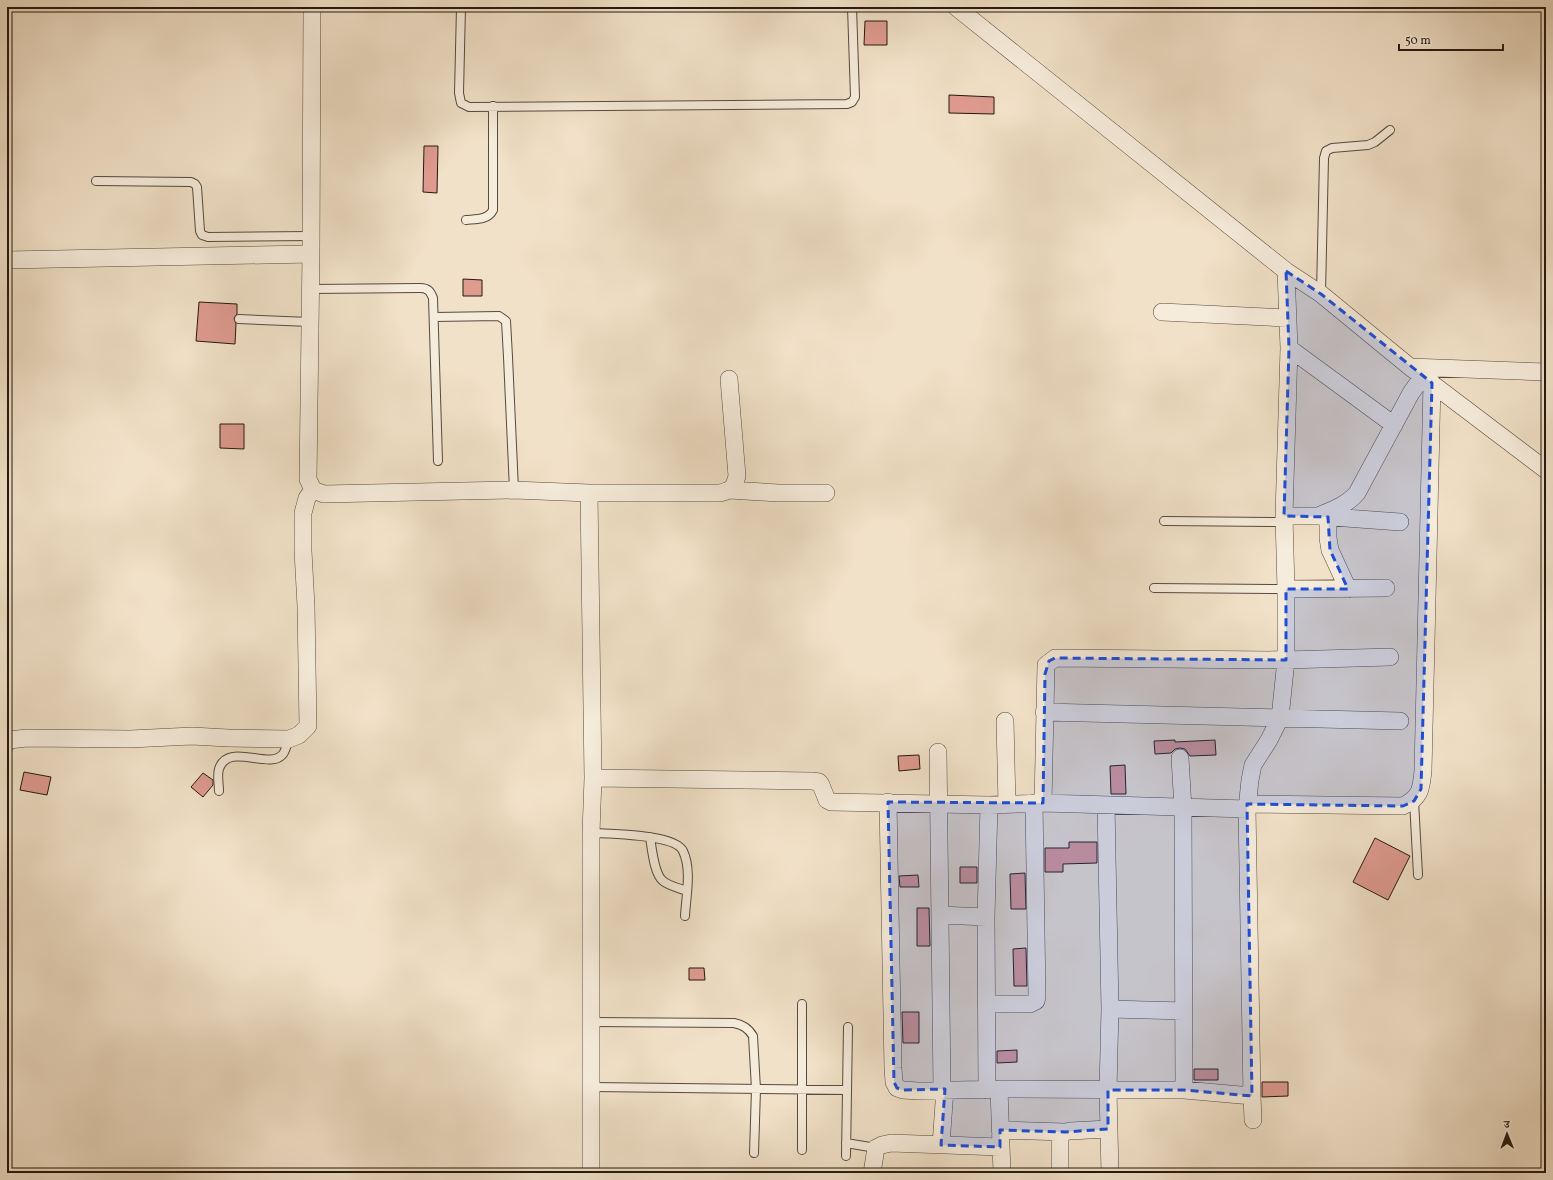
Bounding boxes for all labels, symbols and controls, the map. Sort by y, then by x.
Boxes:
scale bar [1399,26,1503,52]
text: 50 m [1405,33,1431,49]
north arrow [1487,1114,1527,1154]
text: उ [1503,1118,1511,1133]

